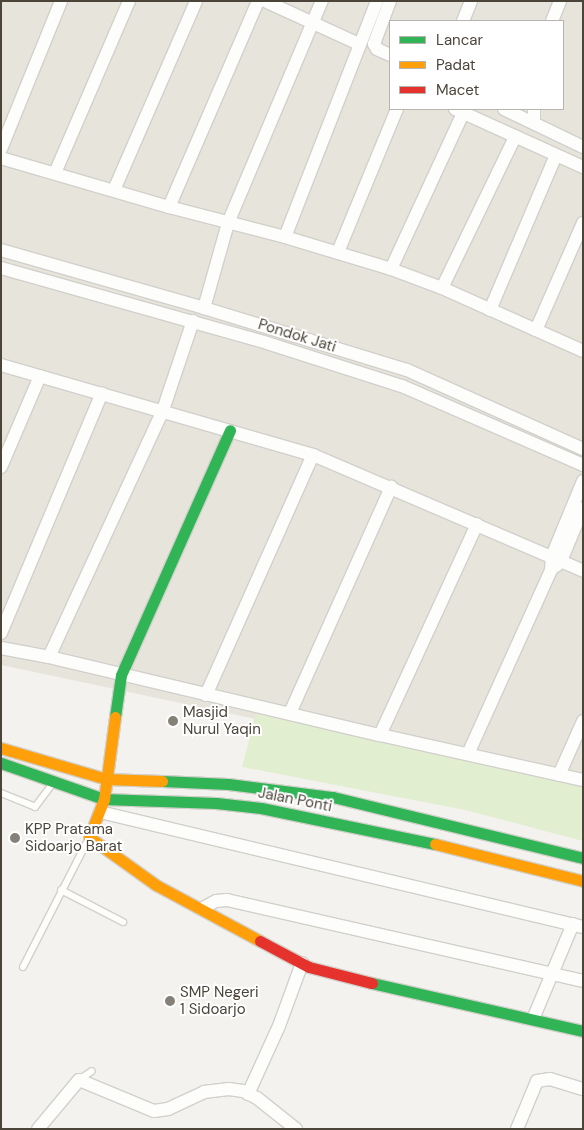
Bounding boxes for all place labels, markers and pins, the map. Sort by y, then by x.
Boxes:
place label: Masjid Nurul Yaqin [183,703,261,738]
marker: Masjid Nurul Yaqin [167,715,179,727]
place label: KPP Pratama Sidoarjo Barat [25,820,122,855]
marker: KPP Pratama Sidoarjo Barat [9,832,21,844]
place label: SMP Negeri 1 Sidoarjo [180,983,259,1018]
marker: SMP Negeri 1 Sidoarjo [164,995,176,1007]

